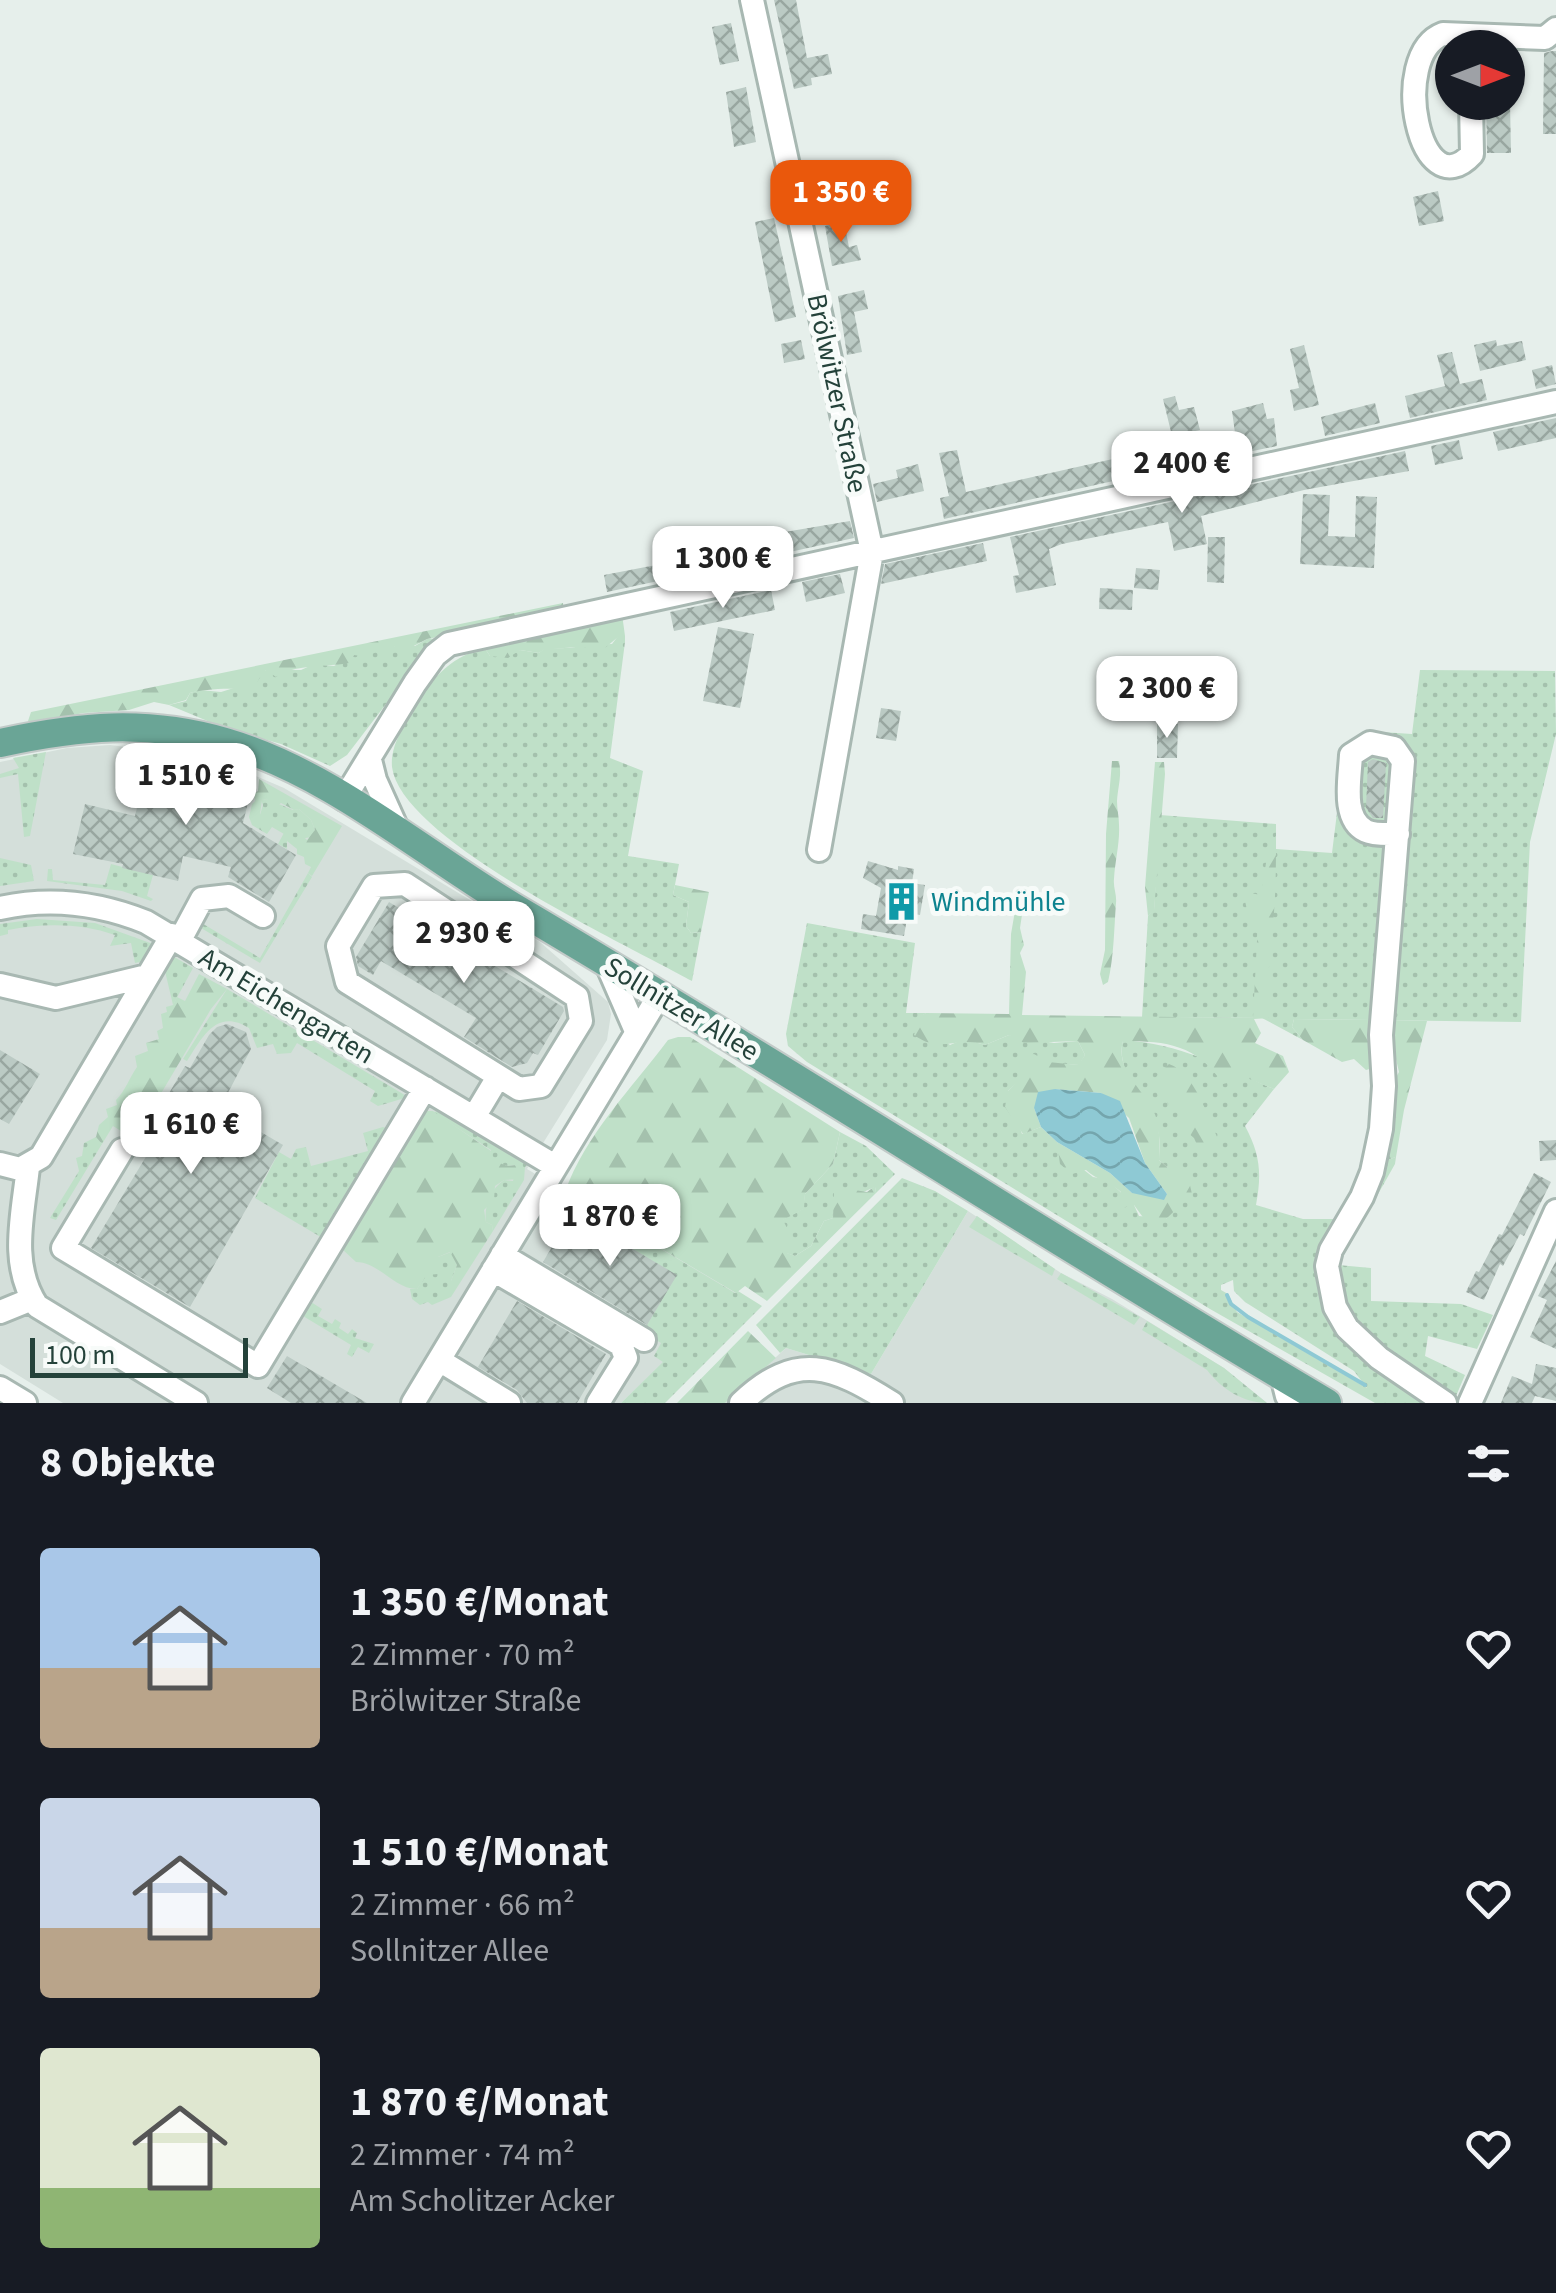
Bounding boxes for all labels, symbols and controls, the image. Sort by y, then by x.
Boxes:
north arrow [1435,30,1525,120]
map controls [1435,30,1525,120]
pin: 1 350 € [749,160,933,245]
text: 1 350 € [792,169,890,215]
street label: Brölwitzer Straße [796,290,878,496]
pin: 2 400 € [1090,431,1274,516]
text: 2 400 € [1133,440,1231,486]
pin: 1 300 € [631,526,815,611]
text: 1 300 € [674,535,772,581]
pin: 2 300 € [1075,656,1259,741]
text: 2 300 € [1118,665,1216,711]
pin: 1 510 € [94,743,278,828]
text: 1 510 € [137,752,235,798]
building icon: Windmühle [880,880,922,922]
place label: Windmühle [931,882,1065,922]
pin: 2 930 € [372,901,556,986]
text: 2 930 € [415,910,513,956]
street label: Am Eichengarten [191,938,382,1074]
street label: Sollnitzer Allee [597,947,766,1071]
pin: 1 610 € [99,1092,283,1177]
text: 1 610 € [142,1101,240,1147]
pin: 1 870 € [518,1184,702,1269]
text: 1 870 € [561,1193,659,1239]
scale bar [30,1333,248,1378]
text: 100 m [45,1335,116,1375]
text: 8 Objekte [40,1433,215,1493]
icon: filters [1461,1436,1516,1491]
text: 1 350 €/Monat [350,1572,609,1632]
icon: home [120,1588,240,1708]
icon: heart [1461,1621,1516,1676]
text: 2 Zimmer · 70 m² [350,1632,575,1678]
text: Brölwitzer Straße [350,1678,581,1724]
text: 1 510 €/Monat [350,1822,609,1882]
icon: home [120,1838,240,1958]
icon: heart [1461,1871,1516,1926]
text: 2 Zimmer · 66 m² [350,1882,575,1928]
text: Sollnitzer Allee [350,1928,549,1974]
text: 1 870 €/Monat [350,2072,609,2132]
icon: home [120,2088,240,2208]
icon: heart [1461,2121,1516,2176]
text: 2 Zimmer · 74 m² [350,2132,575,2178]
text: Am Scholitzer Acker [350,2178,614,2224]

